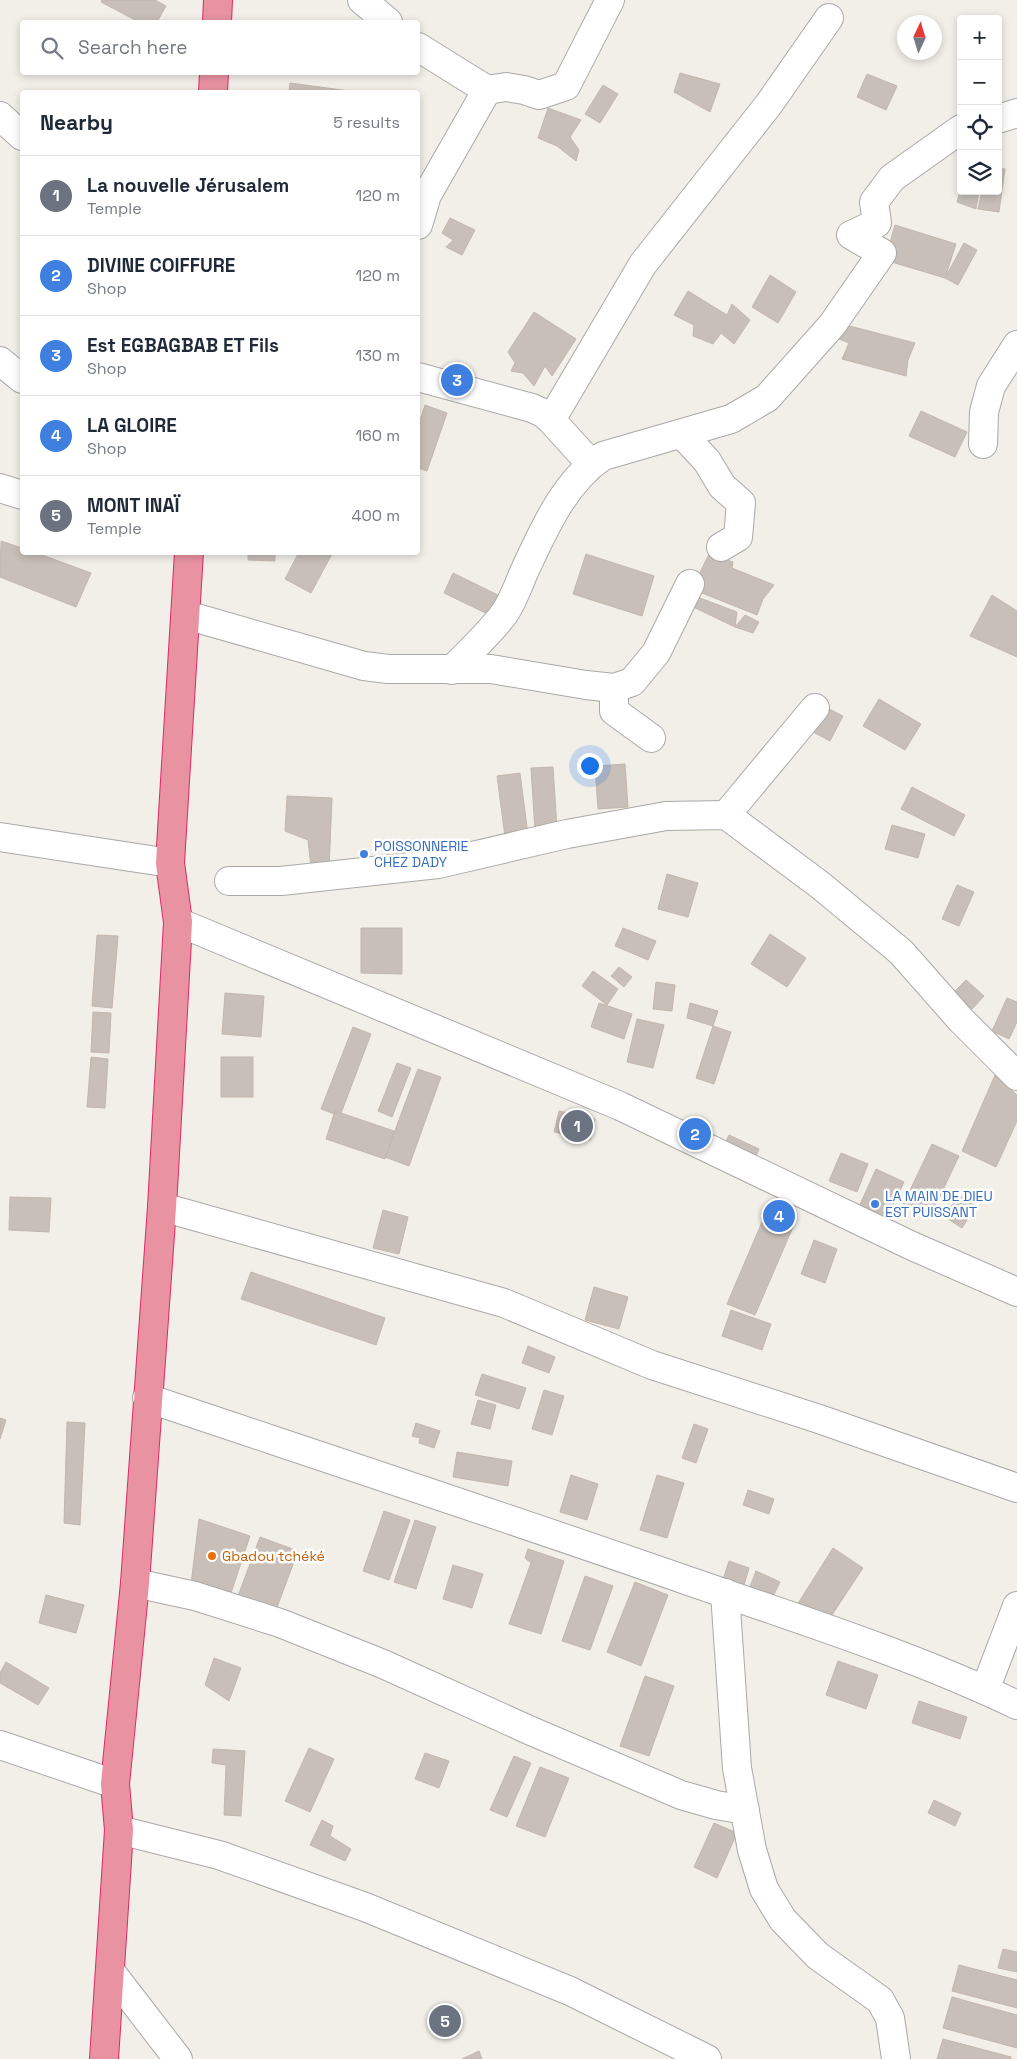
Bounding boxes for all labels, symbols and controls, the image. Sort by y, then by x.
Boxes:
north arrow [897,15,942,60]
map controls [957,15,1002,195]
button: + [957,15,1002,60]
search box [20,20,420,75]
icon: search [38,34,66,62]
text: Search here [78,35,188,60]
button: − [957,60,1002,105]
button: locate [957,105,1002,150]
text: Nearby [40,109,113,136]
text: 5 results [333,112,400,133]
button: layers [957,150,1002,195]
text: La nouvelle Jérusalem [87,173,289,198]
text: 1 [52,185,60,206]
text: 120 m [356,185,400,206]
text: Temple [87,198,142,219]
text: DIVINE COIFFURE [87,253,235,278]
text: 2 [51,265,61,286]
text: 120 m [356,265,400,286]
text: Shop [87,278,127,299]
text: Est EGBAGBAB ET Fils [87,333,279,358]
text: 3 [51,345,61,366]
text: 130 m [356,345,400,366]
text: Shop [87,358,127,379]
pin: 3 [441,361,473,399]
text: LA GLOIRE [87,413,177,438]
text: 4 [51,425,61,446]
text: 160 m [355,425,400,446]
text: Shop [87,438,127,459]
text: MONT INAÏ [87,493,180,518]
text: 5 [51,505,61,526]
text: 400 m [352,505,400,526]
text: Temple [87,518,142,539]
your location [577,753,603,779]
place label: POISSONNERIE CHEZ DADY [374,837,468,871]
marker: POISSONNERIE CHEZ DADY [358,848,370,860]
pin: 1 [561,1107,593,1145]
pin: 2 [679,1115,711,1153]
place label: LA MAIN DE DIEU EST PUISSANT [885,1187,993,1221]
pin: 4 [763,1197,795,1235]
marker: LA MAIN DE DIEU EST PUISSANT [869,1198,881,1210]
place label: Gbadou tchéké [222,1547,325,1565]
marker: Gbadou tchéké [206,1550,218,1562]
pin: 5 [429,2002,461,2040]

